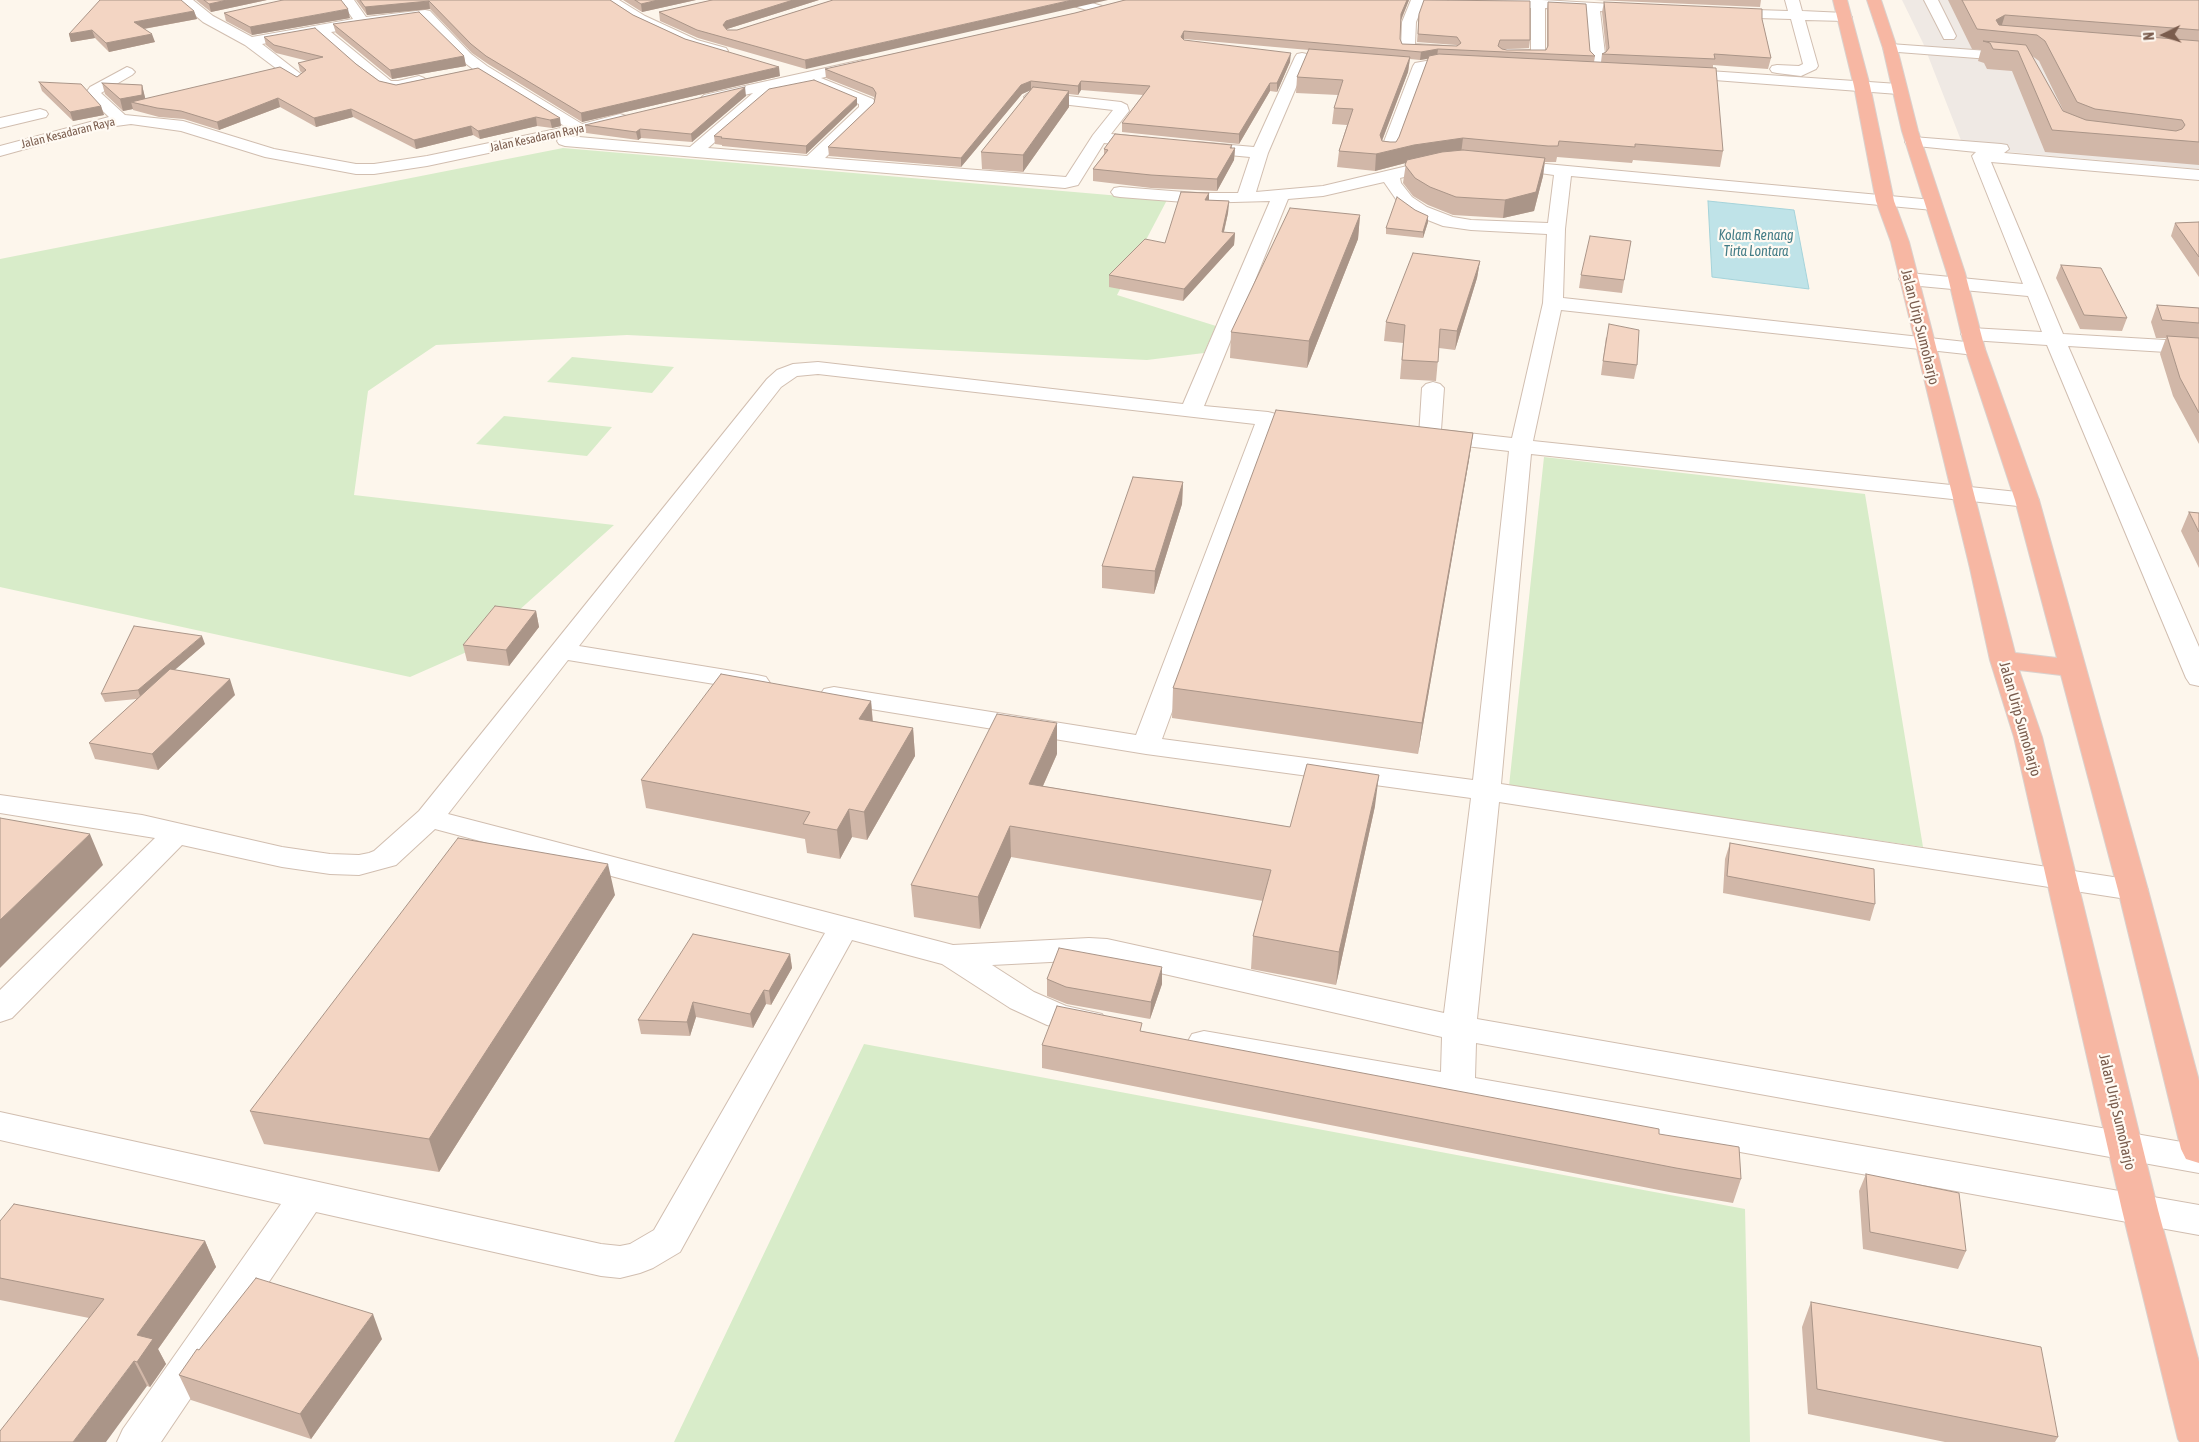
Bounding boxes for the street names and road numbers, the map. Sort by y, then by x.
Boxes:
street label: Jalan Kesadaran Raya [20,114,116,152]
street label: Jalan Kesadaran Raya [488,121,586,155]
street label: Jalan Urip Sumoharjo [1897,267,1943,387]
street label: Jalan Urip Sumoharjo [1995,660,2045,778]
street label: Jalan Urip Sumoharjo [2095,1052,2139,1172]

